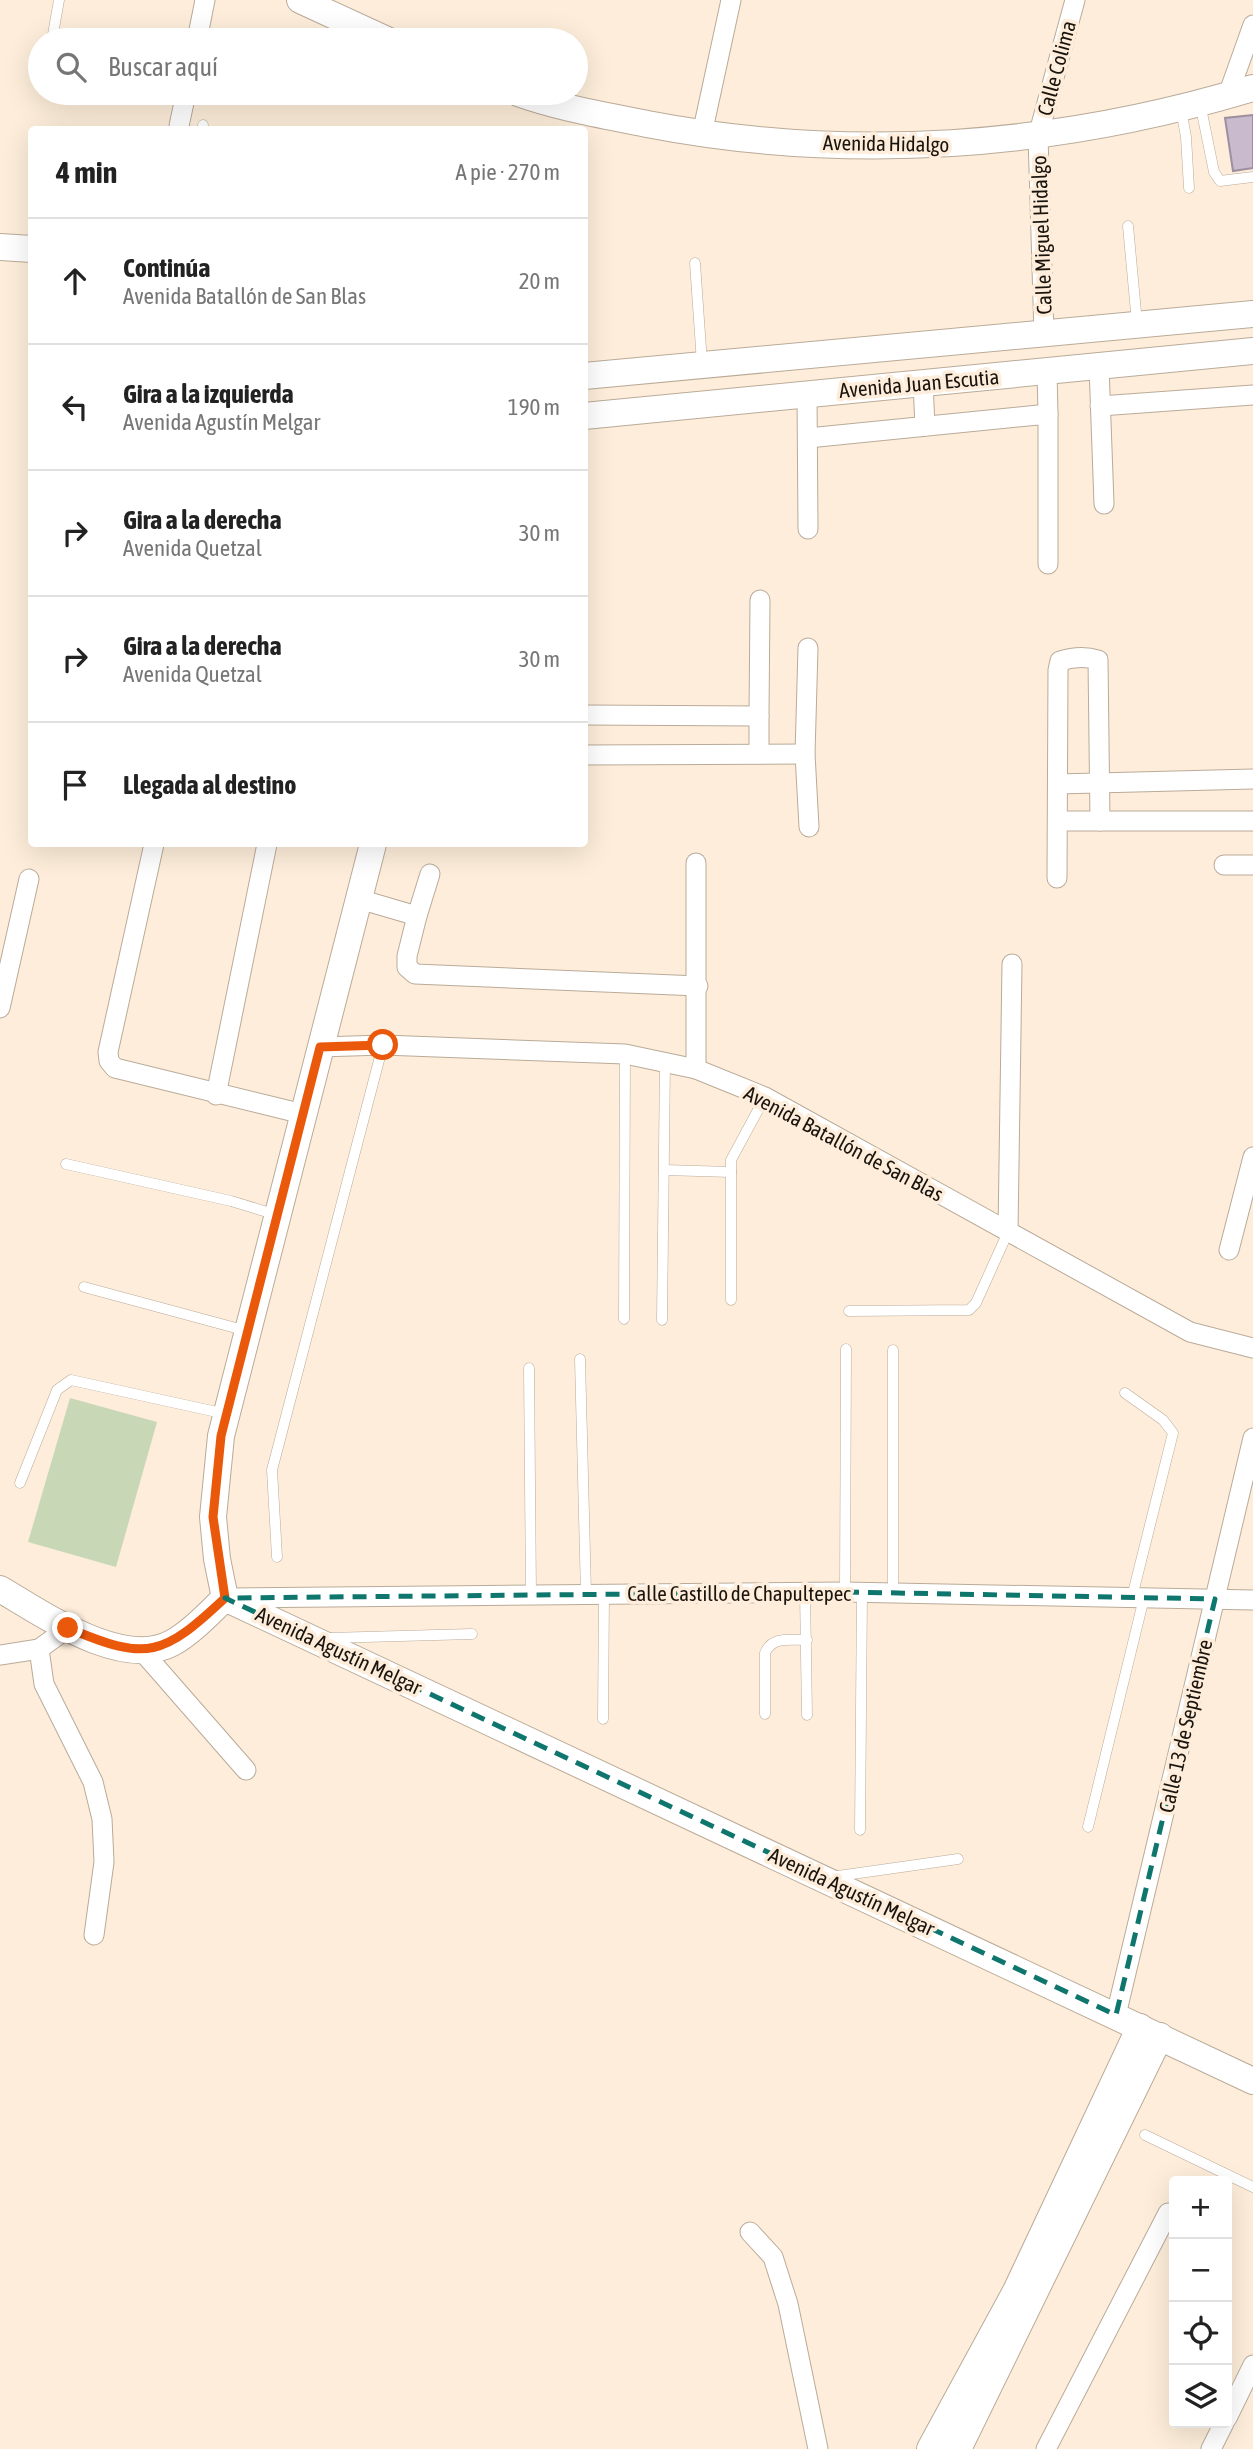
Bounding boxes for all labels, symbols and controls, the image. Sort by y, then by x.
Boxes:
street label: Calle Colima [1032,18,1080,118]
search box [28,28,588,105]
icon: search [52,48,90,86]
text: Buscar aquí [108,52,218,82]
street label: Avenida Hidalgo [823,130,949,156]
text: 4 min [56,155,117,189]
street label: Calle Miguel Hidalgo [1026,155,1056,315]
text: A pie · 270 m [456,159,560,185]
text: Continúa [123,253,210,283]
icon: ahead [56,262,94,300]
text: 20 m [519,268,560,294]
text: Avenida Batallón de San Blas [123,283,366,309]
street label: Avenida Juan Escutia [838,364,1000,402]
text: Gira a la izquierda [123,379,294,409]
icon: left [56,388,94,426]
text: 190 m [508,394,560,420]
text: Avenida Agustín Melgar [123,409,320,435]
text: Gira a la derecha [123,505,282,535]
icon: right [56,514,94,552]
text: 30 m [519,520,560,546]
text: Avenida Quetzal [123,535,262,561]
text: Gira a la derecha [123,631,282,661]
icon: right [56,640,94,678]
text: 30 m [519,646,560,672]
text: Avenida Quetzal [123,661,262,687]
icon: arrive [56,766,94,804]
text: Llegada al destino [123,770,296,800]
route start [367,1029,398,1060]
street label: Avenida Batallón de San Blas [740,1080,948,1206]
street label: Calle Castillo de Chapultepec [627,1581,851,1605]
street label: Avenida Agustín Melgar [252,1601,426,1699]
route end [52,1612,83,1643]
street label: Calle 13 de Septiembre [1153,1637,1217,1815]
street label: Avenida Agustín Melgar [765,1842,939,1940]
map controls [1169,2176,1232,2428]
button: + [1169,2176,1232,2239]
button: − [1169,2239,1232,2302]
button: locate [1169,2302,1232,2365]
button: layers [1169,2365,1232,2428]

